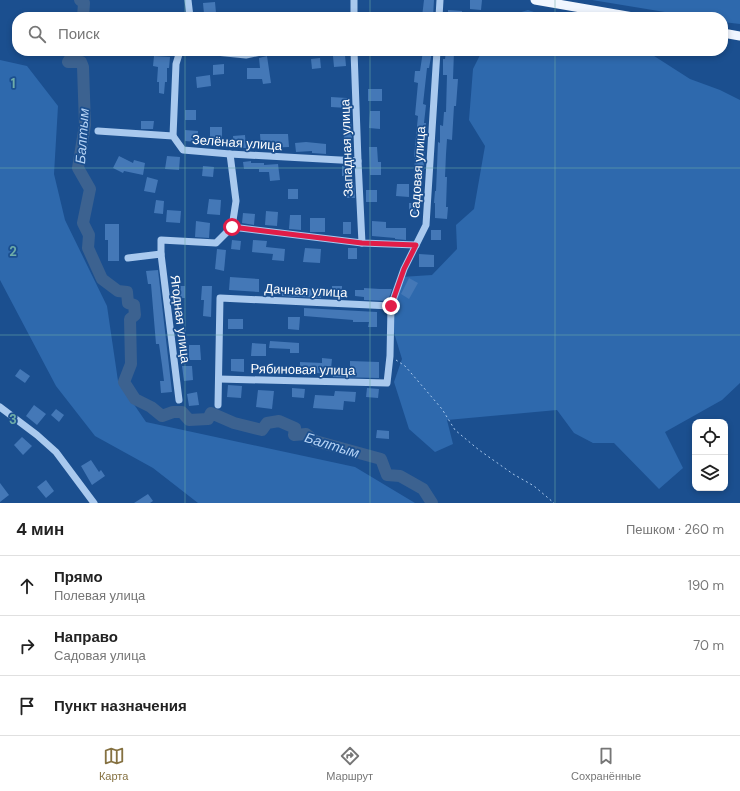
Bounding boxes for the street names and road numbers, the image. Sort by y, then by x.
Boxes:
street label: Западная улица [336,98,357,197]
street label: Садовая улица [406,125,429,218]
street label: Зелёная улица [191,131,283,154]
street label: Ягодная улица [167,274,194,365]
street label: Дачная улица [264,280,349,301]
street label: Рябиновая улица [251,360,356,379]

